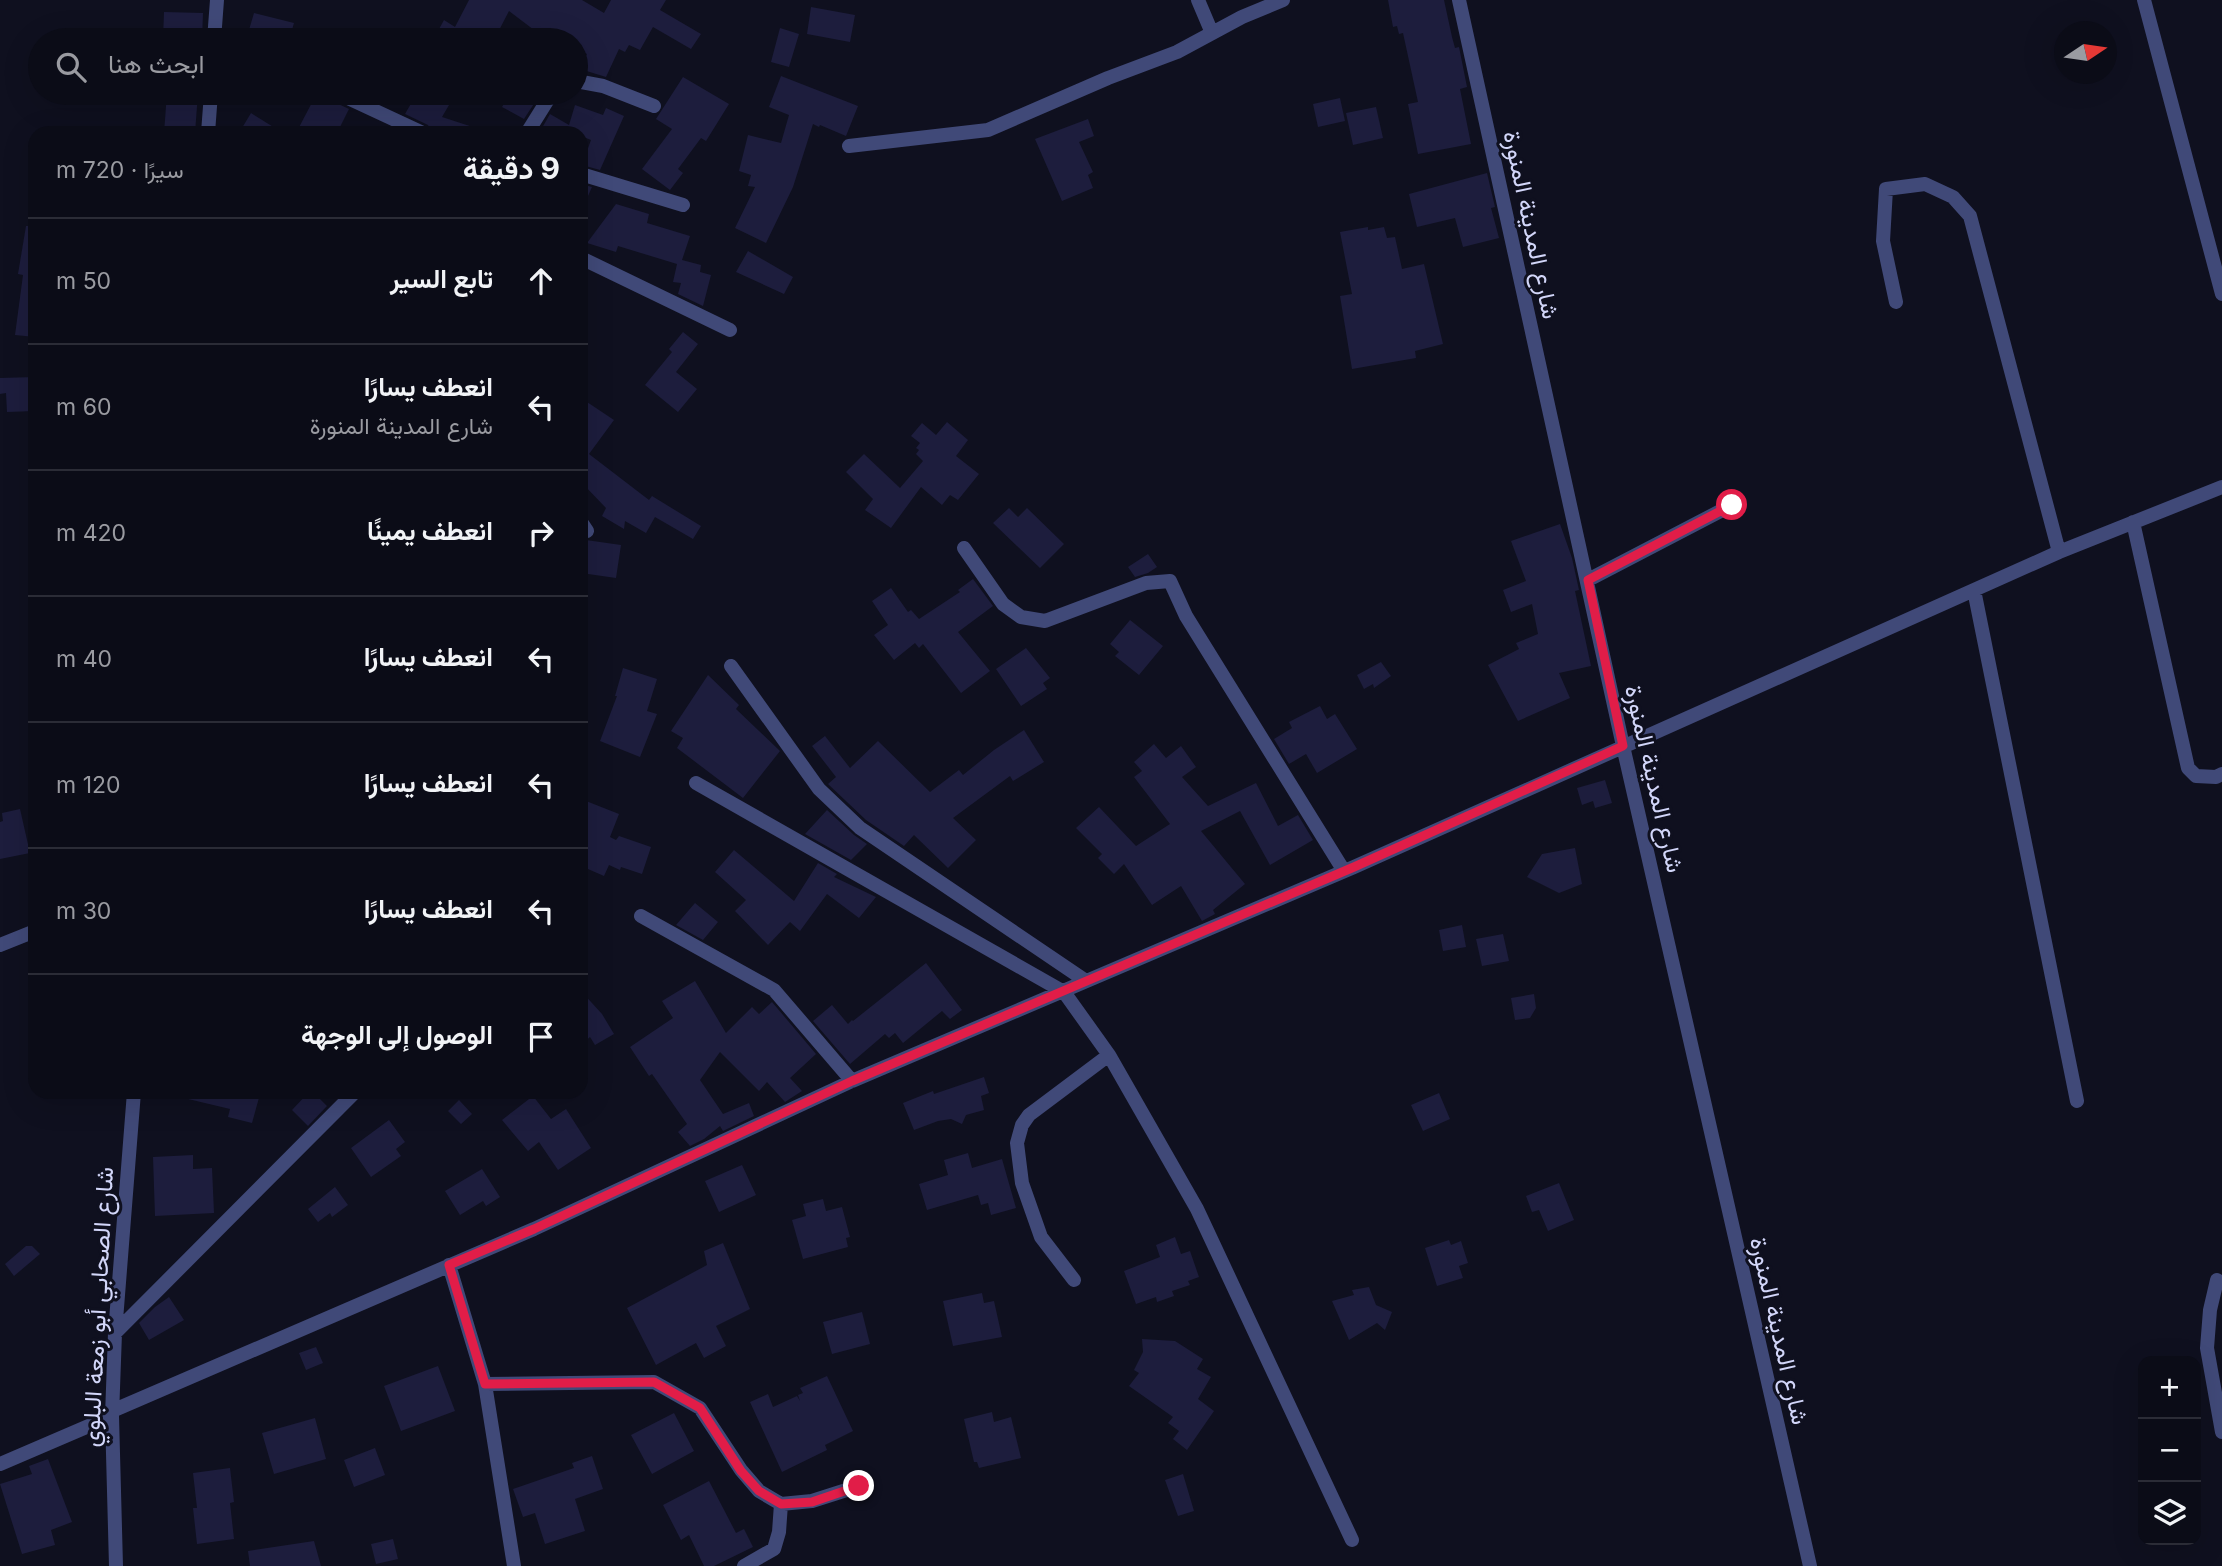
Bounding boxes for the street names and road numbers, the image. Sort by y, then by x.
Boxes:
street label: شارع المدينة المنورة [1495,128,1566,322]
street label: شارع المدينة المنورة [1617,682,1690,876]
street label: شارع الصحابي أبو زمعة البلوي [76,1166,124,1448]
street label: شارع المدينة المنورة [1742,1234,1815,1428]

